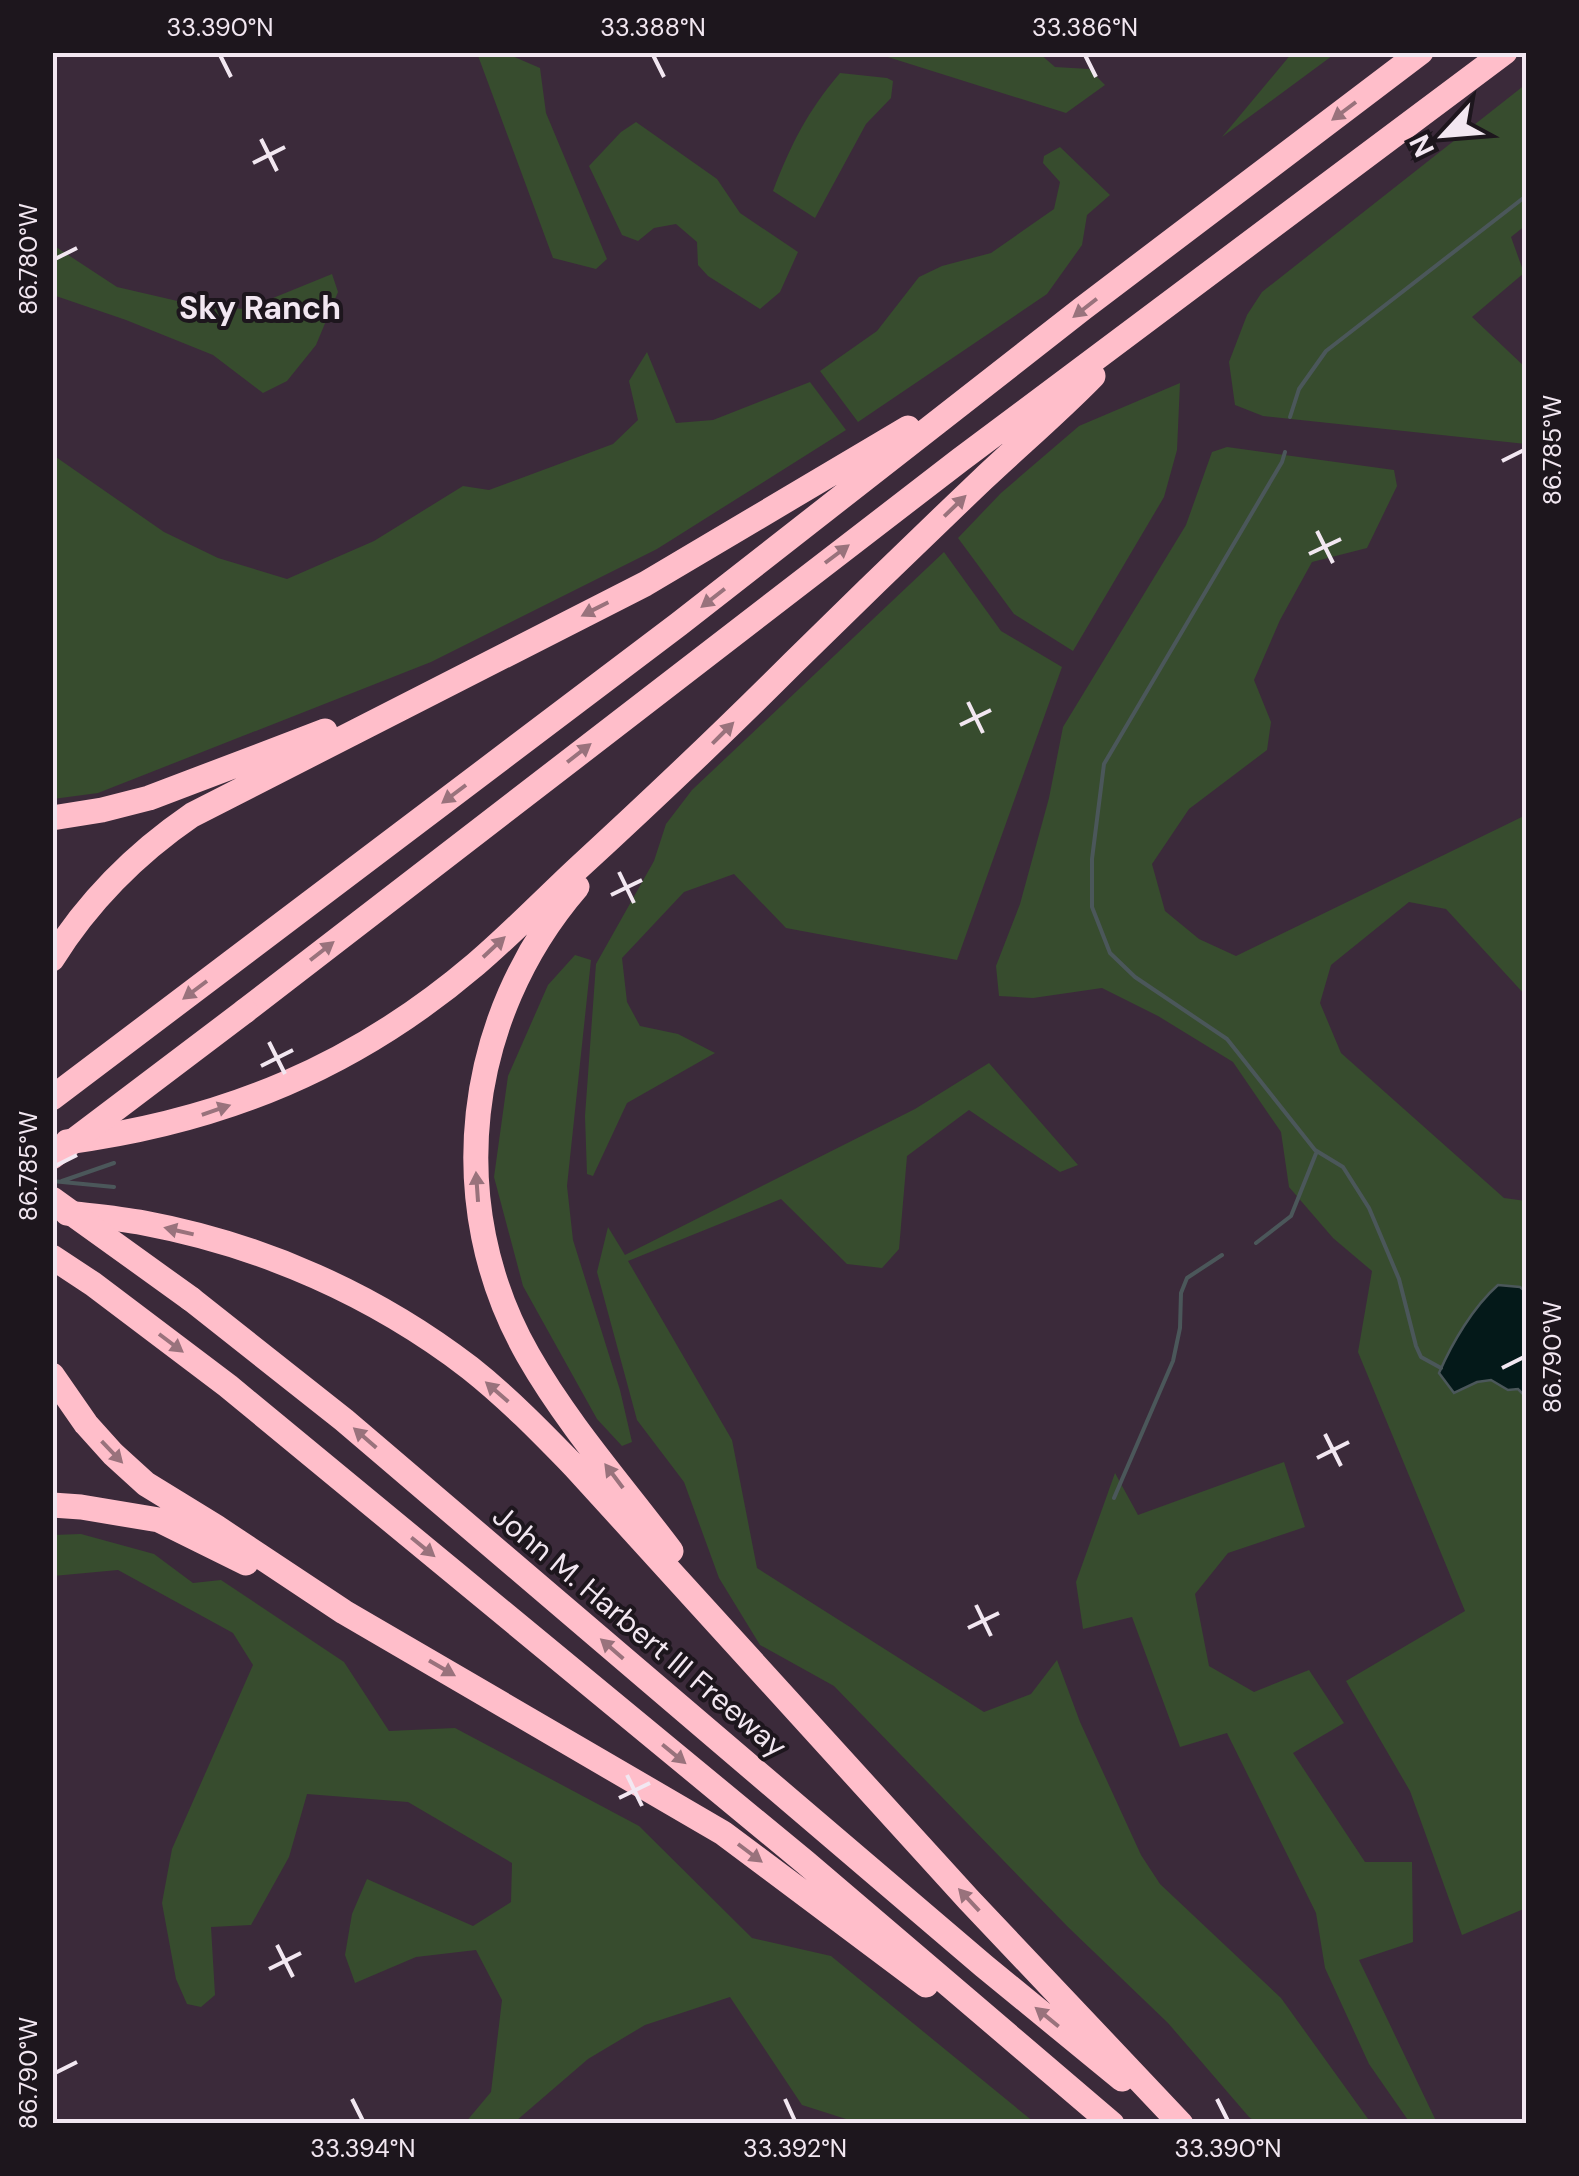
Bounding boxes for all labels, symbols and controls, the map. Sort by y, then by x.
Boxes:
text: 33.390°N [166,11,274,44]
text: 33.388°N [600,11,706,44]
text: 33.386°N [1032,11,1138,44]
north arrow [1394,85,1494,185]
one-way arrow [1331,101,1357,121]
text: N [1401,128,1443,163]
text: 86.780°W [12,203,45,315]
district label: Sky Ranch [179,287,341,329]
one-way arrow [1072,297,1098,318]
text: 86.785°W [1536,395,1569,505]
one-way arrow [943,495,967,518]
one-way arrow [823,544,849,565]
one-way arrow [700,587,726,607]
one-way arrow [580,601,609,618]
one-way arrow [710,721,734,745]
one-way arrow [566,743,592,763]
one-way arrow [441,784,467,804]
one-way arrow [482,936,506,959]
one-way arrow [309,941,335,962]
one-way arrow [182,979,208,1000]
one-way arrow [202,1102,232,1117]
text: 86.785°W [12,1111,45,1221]
one-way arrow [469,1171,485,1203]
one-way arrow [163,1223,194,1238]
text: 86.790°W [1536,1301,1569,1413]
one-way arrow [158,1333,184,1353]
one-way arrow [485,1381,510,1403]
one-way arrow [353,1427,378,1449]
one-way arrow [100,1440,123,1464]
one-way arrow [604,1463,624,1489]
street label: John M. Harbert III Freeway [485,1496,796,1766]
one-way arrow [411,1536,436,1557]
one-way arrow [599,1639,624,1661]
one-way arrow [428,1658,456,1676]
one-way arrow [662,1743,687,1764]
one-way arrow [737,1843,763,1863]
one-way arrow [959,1888,981,1913]
one-way arrow [1034,2007,1059,2028]
text: 86.790°W [12,2017,45,2129]
text: 33.394°N [310,2132,416,2165]
text: 33.392°N [743,2132,847,2165]
text: 33.390°N [1174,2132,1282,2165]

